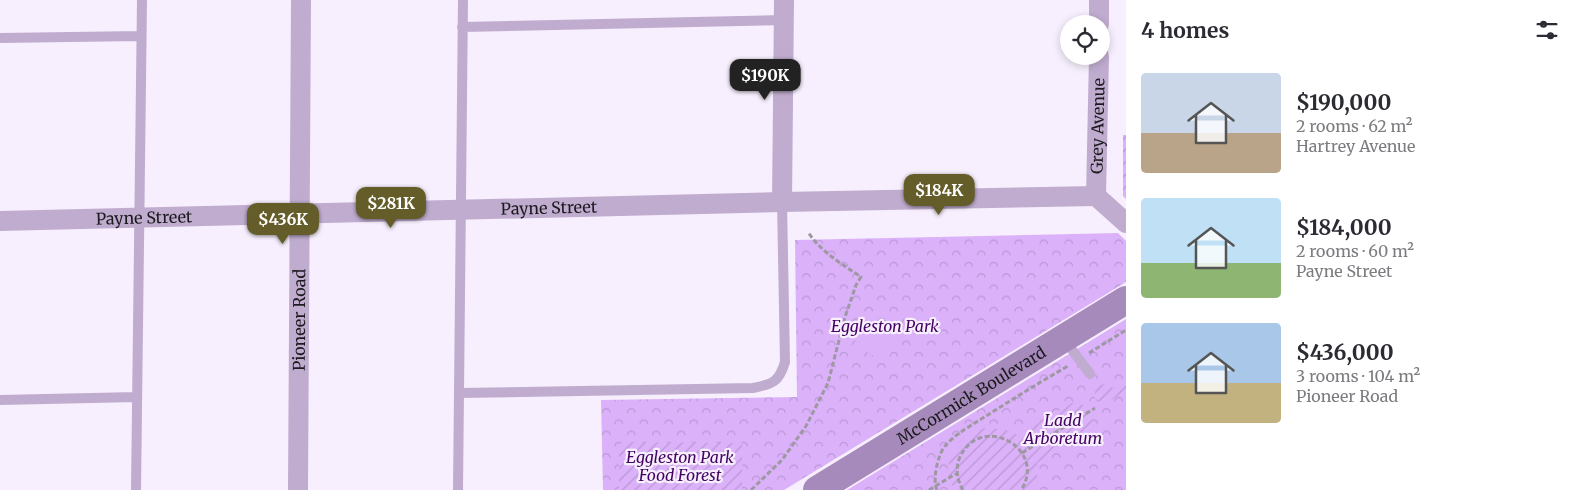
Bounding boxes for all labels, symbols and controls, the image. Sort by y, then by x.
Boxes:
map controls [1060,15,1110,65]
button: locate [1060,15,1110,65]
icon: filters [1533,16,1561,44]
text: 4 homes [1141,17,1229,44]
pin: $190K [730,58,800,101]
text: $190K [741,65,789,85]
street label: Grey Avenue [1086,78,1109,174]
text: $190,000 [1296,89,1391,116]
icon: home [1181,93,1241,153]
text: 2 rooms · 62 m² [1296,116,1413,136]
text: Hartrey Avenue [1296,136,1415,156]
pin: $184K [904,174,974,216]
text: $184K [915,180,963,200]
pin: $281K [356,186,426,229]
text: $281K [367,193,415,213]
street label: Payne Street [500,196,598,219]
pin: $436K [248,202,318,245]
street label: Payne Street [96,206,193,229]
text: $436K [258,209,308,229]
text: $184,000 [1296,214,1392,241]
icon: home [1181,218,1241,278]
text: 2 rooms · 60 m² [1296,241,1414,261]
text: Payne Street [1296,261,1392,281]
street label: Pioneer Road [289,269,309,371]
park label: Eggleston Park [831,316,939,336]
text: $436,000 [1296,339,1394,366]
street label: McCormick Boulevard [893,342,1050,449]
icon: home [1181,343,1241,403]
text: 3 rooms · 104 m² [1296,366,1420,386]
text: Pioneer Road [1296,386,1398,406]
park label: Ladd Arboretum [1022,410,1102,448]
park label: Eggleston Park Food Forest [626,447,734,485]

